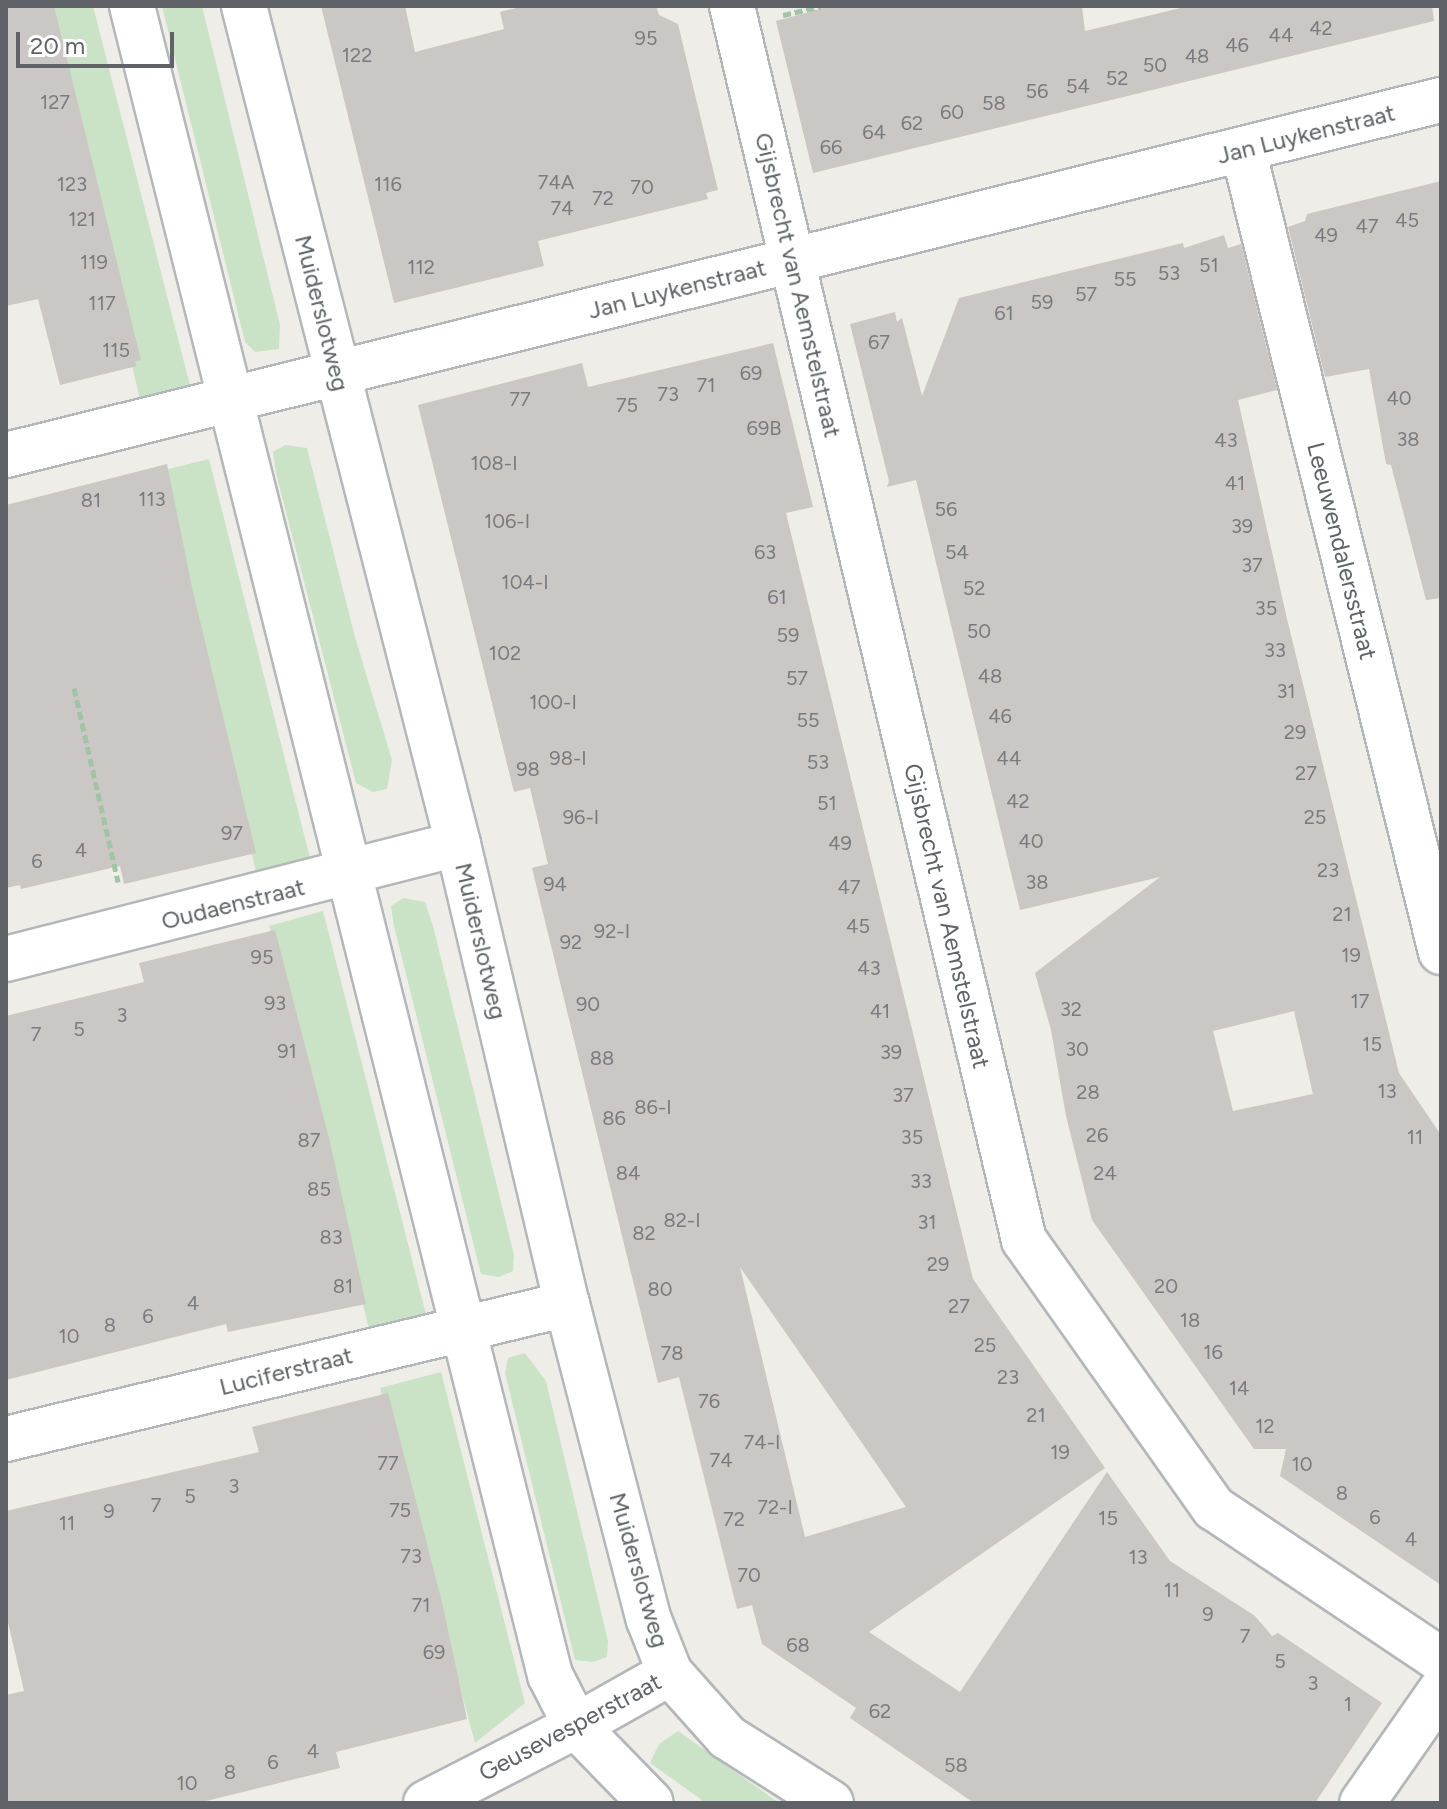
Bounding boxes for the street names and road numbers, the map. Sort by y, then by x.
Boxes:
street label: Jan Luykenstraat [1214,98,1398,170]
street label: Gijsbrecht van Aemstelstraat [749,130,847,440]
street label: Muiderslotweg [289,232,355,394]
street label: Jan Luykenstraat [585,253,769,325]
street label: Leeuwendalersstraat [1301,439,1383,663]
street label: Gijsbrecht van Aemstelstraat [898,761,996,1071]
street label: Muiderslotweg [449,860,513,1022]
street label: Oudaenstraat [158,872,308,936]
street label: Luciferstraat [216,1341,356,1401]
street label: Muiderslotweg [603,1489,675,1651]
street label: Geusevesperstraat [474,1667,666,1787]

